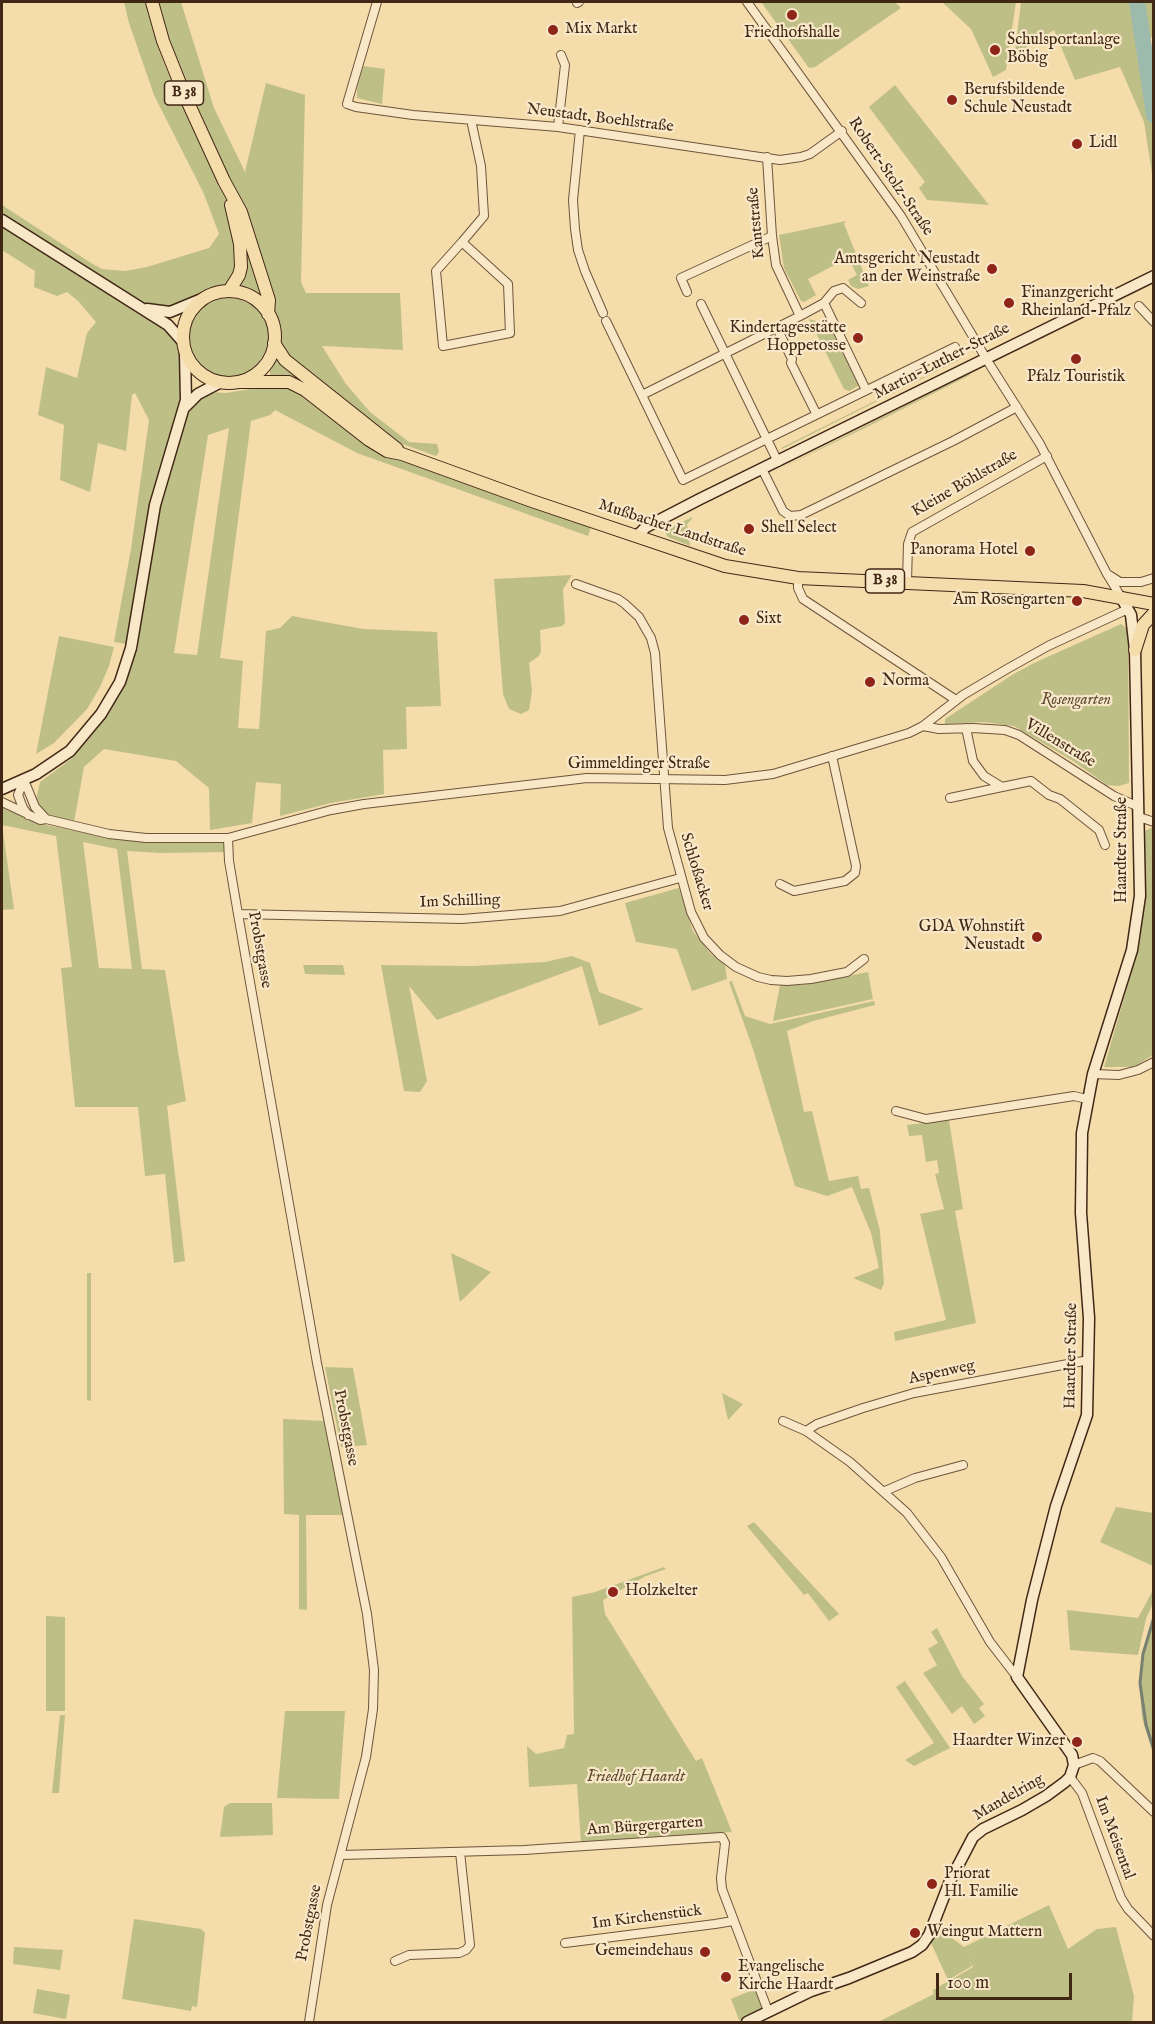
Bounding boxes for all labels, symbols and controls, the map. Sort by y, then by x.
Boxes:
marker: Friedhofshalle [785,8,799,22]
place label: Mix Markt [565,20,637,40]
marker: Mix Markt [546,23,560,37]
place label: Friedhofshalle [744,24,840,44]
place label: Schulsportanlage Böbig [1007,31,1120,69]
marker: Schulsportanlage Böbig [988,43,1002,57]
road number: B 38 [164,81,204,105]
place label: Berufsbildende Schule Neustadt [964,81,1072,119]
marker: Berufsbildende Schule Neustadt [945,93,959,107]
street label: Neustadt, Boehlstraße [525,100,675,138]
street label: Robert-Stolz-Straße [843,114,937,240]
place label: Lidl [1089,134,1118,154]
marker: Lidl [1070,137,1084,151]
street label: Kantstraße [744,186,770,260]
place label: Amtsgericht Neustadt an der Weinstraße [834,250,980,288]
marker: Amtsgericht Neustadt an der Weinstraße [985,262,999,276]
place label: Finanzgericht Rheinland-Pfalz [1021,284,1131,322]
marker: Finanzgericht Rheinland-Pfalz [1002,296,1016,310]
place label: Kindertagesstätte Hoppetosse [729,319,846,357]
street label: Martin-Luther-Straße [871,319,1013,405]
marker: Kindertagesstätte Hoppetosse [851,331,865,345]
marker: Pfalz Touristik [1069,352,1083,366]
place label: Pfalz Touristik [1027,368,1125,388]
street label: Kleine Böhlstraße [909,446,1021,522]
street label: Mußbacher Landstraße [596,496,748,562]
place label: Shell Select [761,519,837,539]
marker: Shell Select [742,522,756,536]
place label: Panorama Hotel [910,541,1018,561]
marker: Panorama Hotel [1023,544,1037,558]
road number: B 38 [866,569,904,593]
place label: Am Rosengarten [953,591,1065,611]
marker: Am Rosengarten [1070,594,1084,608]
place label: Sixt [756,610,782,630]
marker: Sixt [737,613,751,627]
place label: Norma [882,672,929,692]
marker: Norma [863,675,877,689]
park label: Rosengarten [1041,691,1111,711]
street label: Villenstraße [1021,715,1099,773]
street label: Gimmeldinger Straße [568,755,710,775]
street label: Haardter Straße [1113,797,1133,903]
street label: Schloßacker [675,831,717,913]
street label: Im Schilling [419,891,501,913]
street label: Probstgasse [243,910,275,990]
place label: GDA Wohnstift Neustadt [919,918,1025,956]
marker: GDA Wohnstift Neustadt [1030,930,1044,944]
street label: Haardter Straße [1061,1303,1083,1409]
street label: Aspenweg [907,1357,977,1389]
street label: Probstgasse [328,1388,362,1468]
place label: Holzkelter [625,1582,698,1602]
marker: Holzkelter [606,1585,620,1599]
place label: Haardter Winzer [952,1732,1065,1752]
marker: Haardter Winzer [1070,1735,1084,1749]
park label: Friedhof Haardt [587,1768,685,1788]
street label: Mandelring [970,1770,1048,1826]
street label: Im Meisental [1090,1794,1138,1882]
street label: Am Bürgergarten [586,1813,704,1841]
place label: Priorat Hl. Familie [944,1865,1018,1903]
marker: Priorat Hl. Familie [925,1877,939,1891]
street label: Probstgasse [293,1883,327,1963]
street label: Im Kirchenstück [591,1902,703,1934]
place label: Weingut Mattern [927,1923,1042,1943]
marker: Weingut Mattern [908,1926,922,1940]
place label: Gemeindehaus [595,1942,693,1962]
marker: Gemeindehaus [698,1945,712,1959]
place label: Evangelische Kirche Haardt [738,1958,833,1996]
scale bar [939,1961,1076,1999]
marker: Evangelische Kirche Haardt [719,1970,733,1984]
text: 100 m [947,1972,989,1995]

